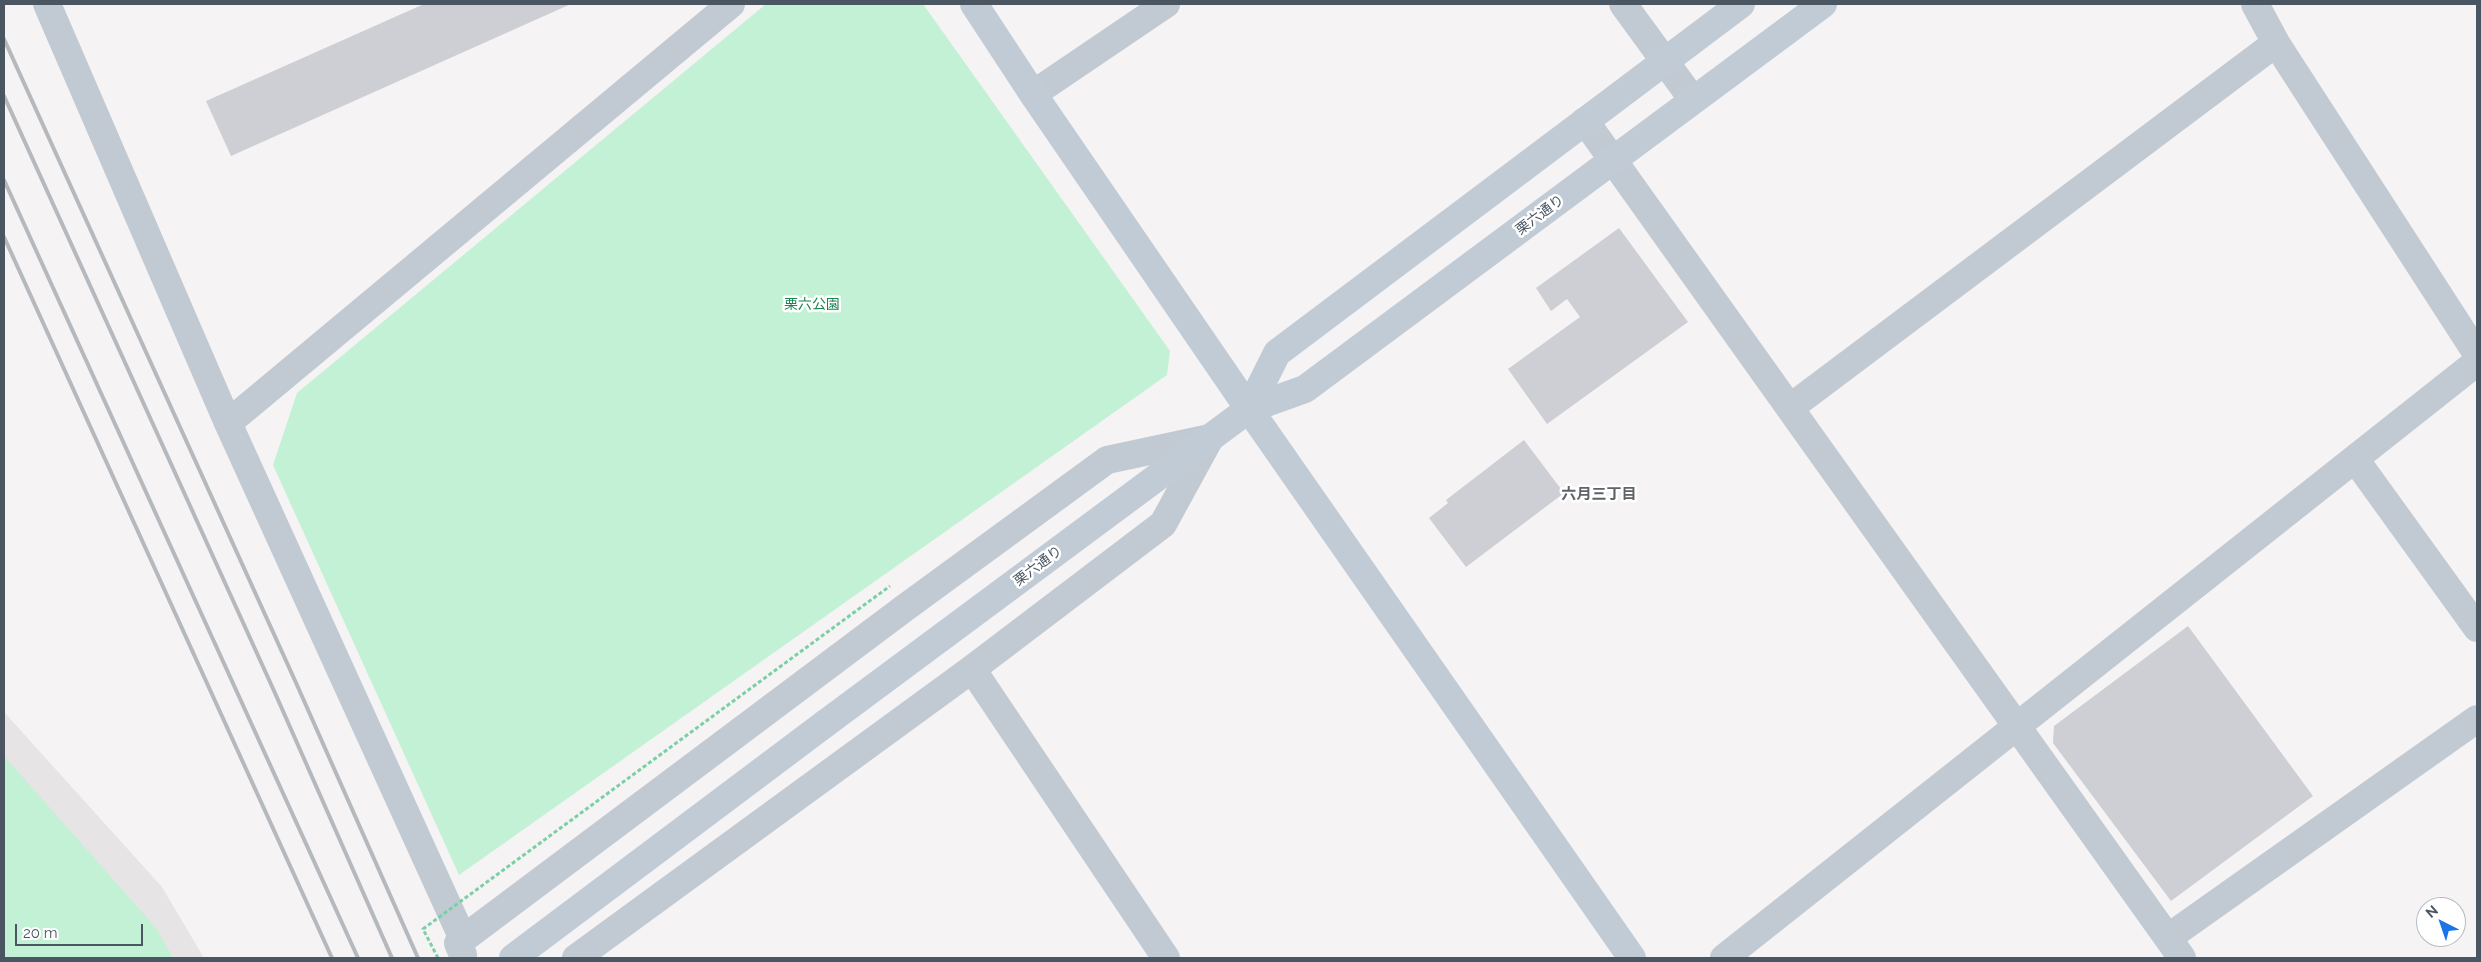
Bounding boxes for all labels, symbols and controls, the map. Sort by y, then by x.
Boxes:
street label: 栗六通り [1513,191,1567,239]
park label: 栗六公園 [784,297,840,313]
district label: 六月三丁目 [1562,485,1636,503]
street label: 栗六通り [1011,542,1065,590]
north arrow [2416,897,2466,947]
text: N [2423,902,2441,921]
scale bar [18,914,145,946]
text: 20 m [23,924,58,942]

